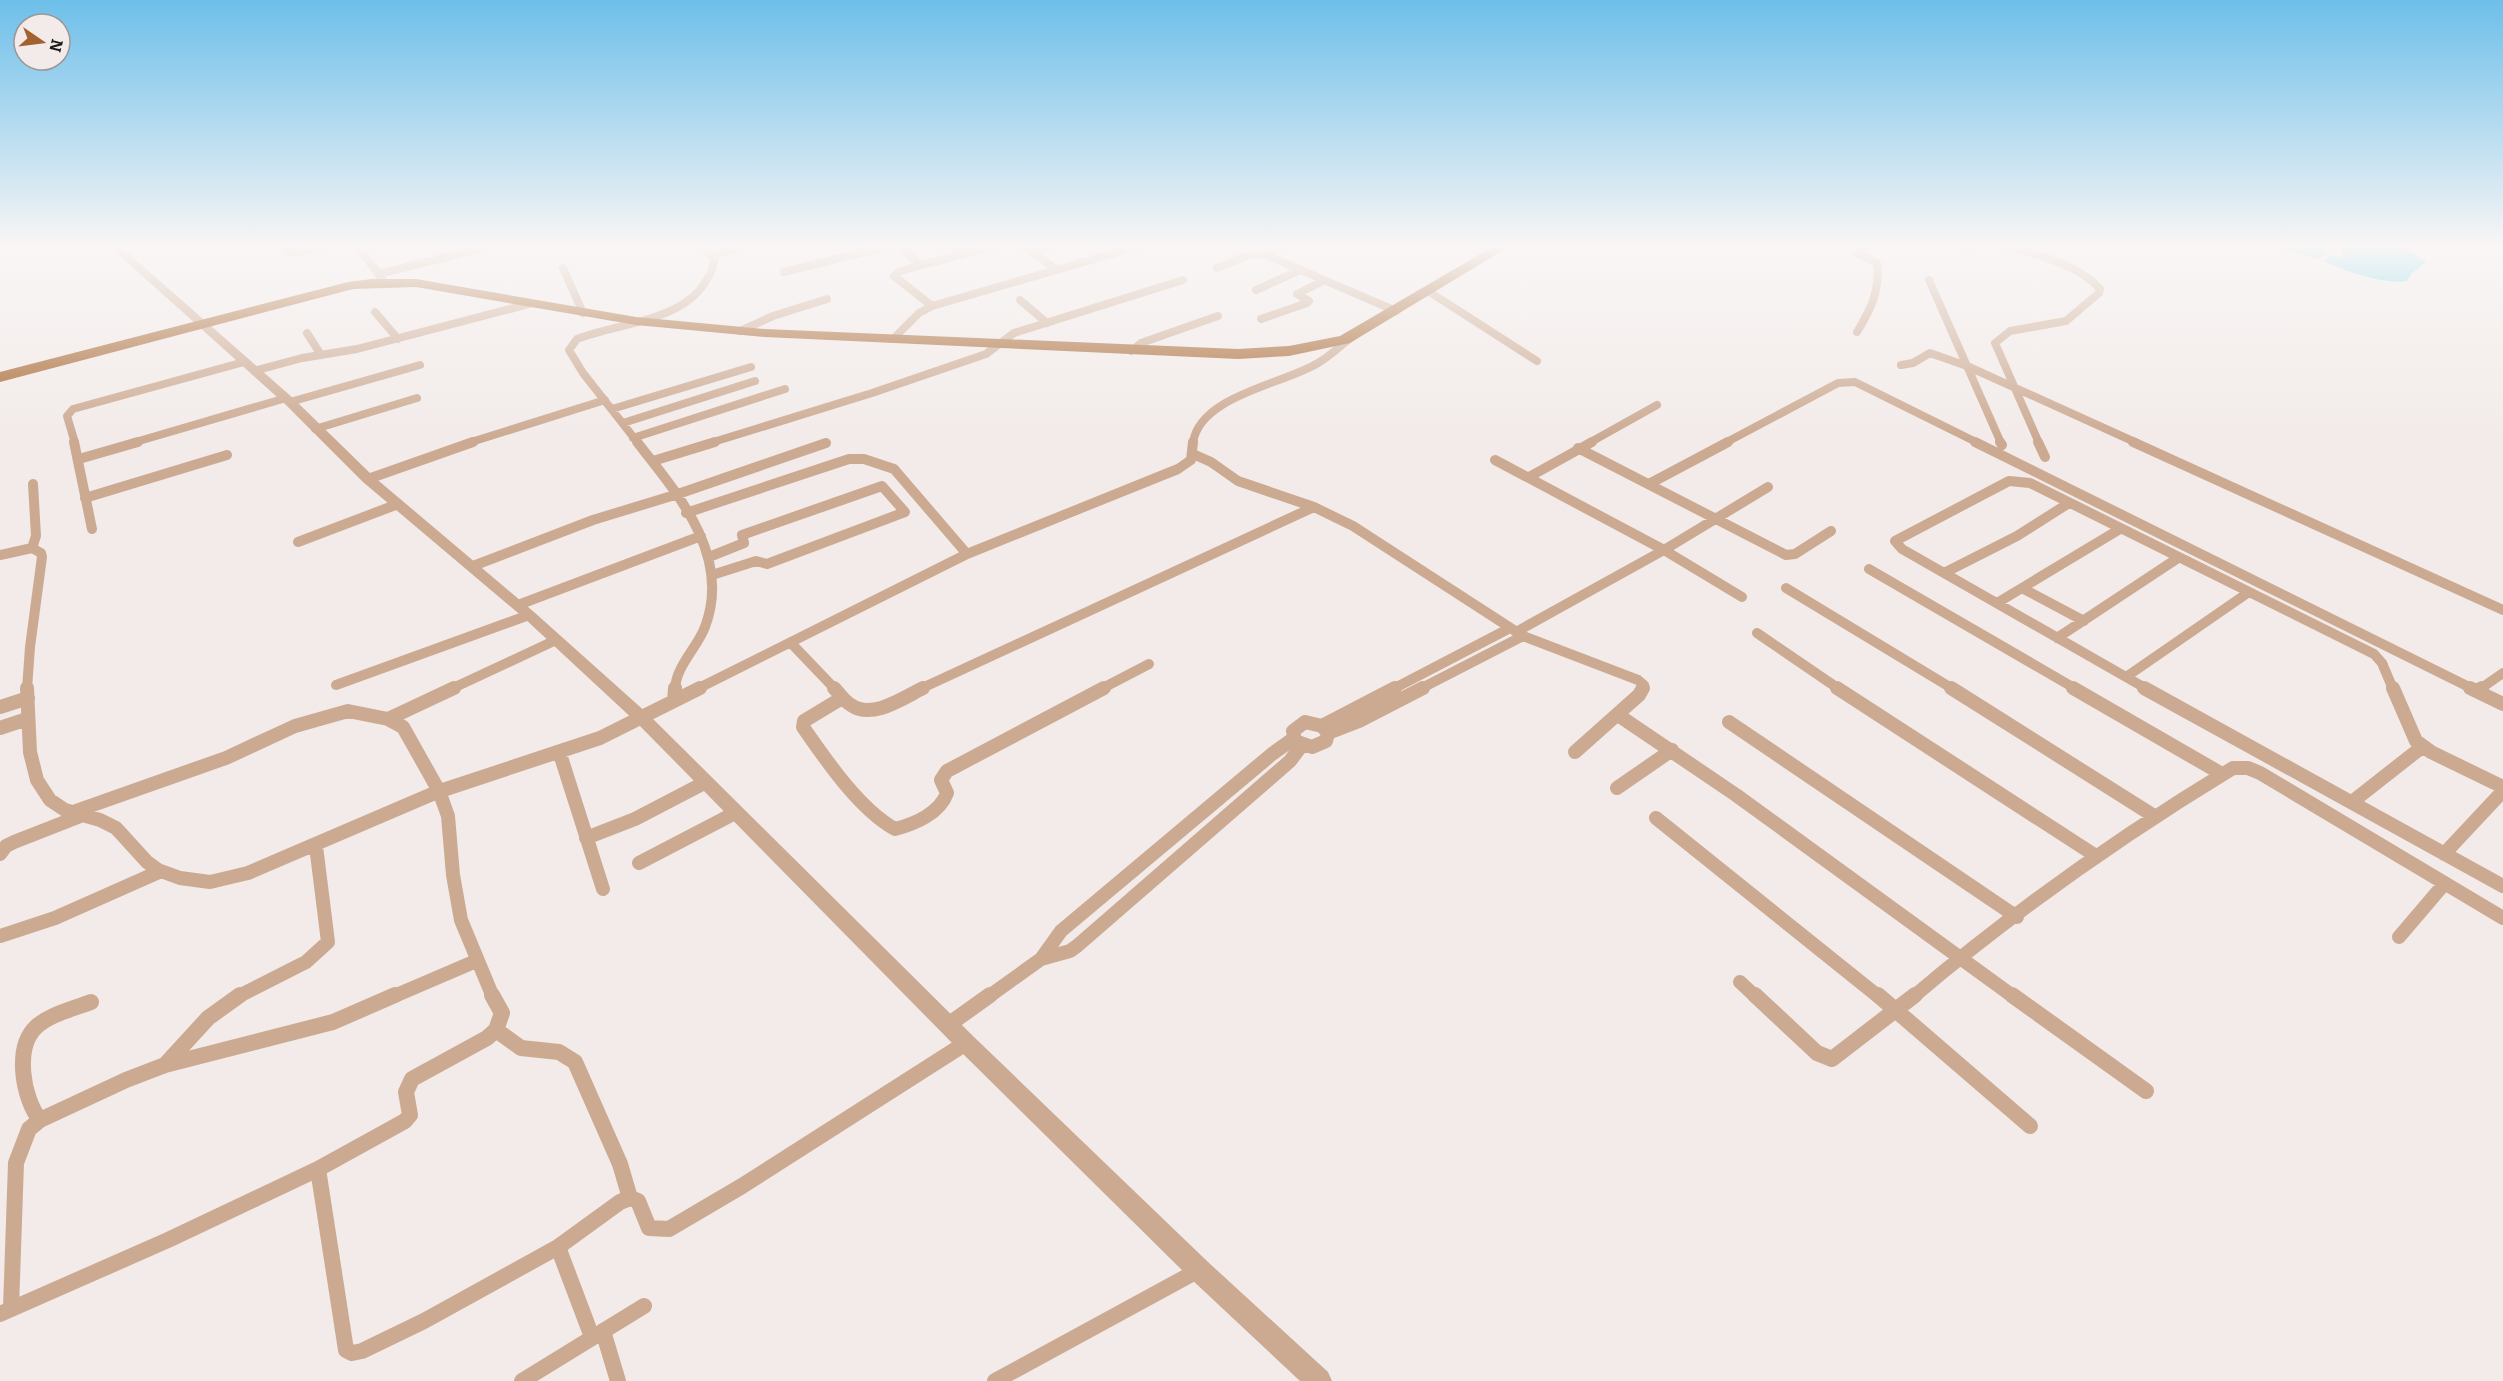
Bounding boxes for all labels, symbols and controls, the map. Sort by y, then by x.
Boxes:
north arrow [12,12,72,72]
text: N [45,37,67,54]

